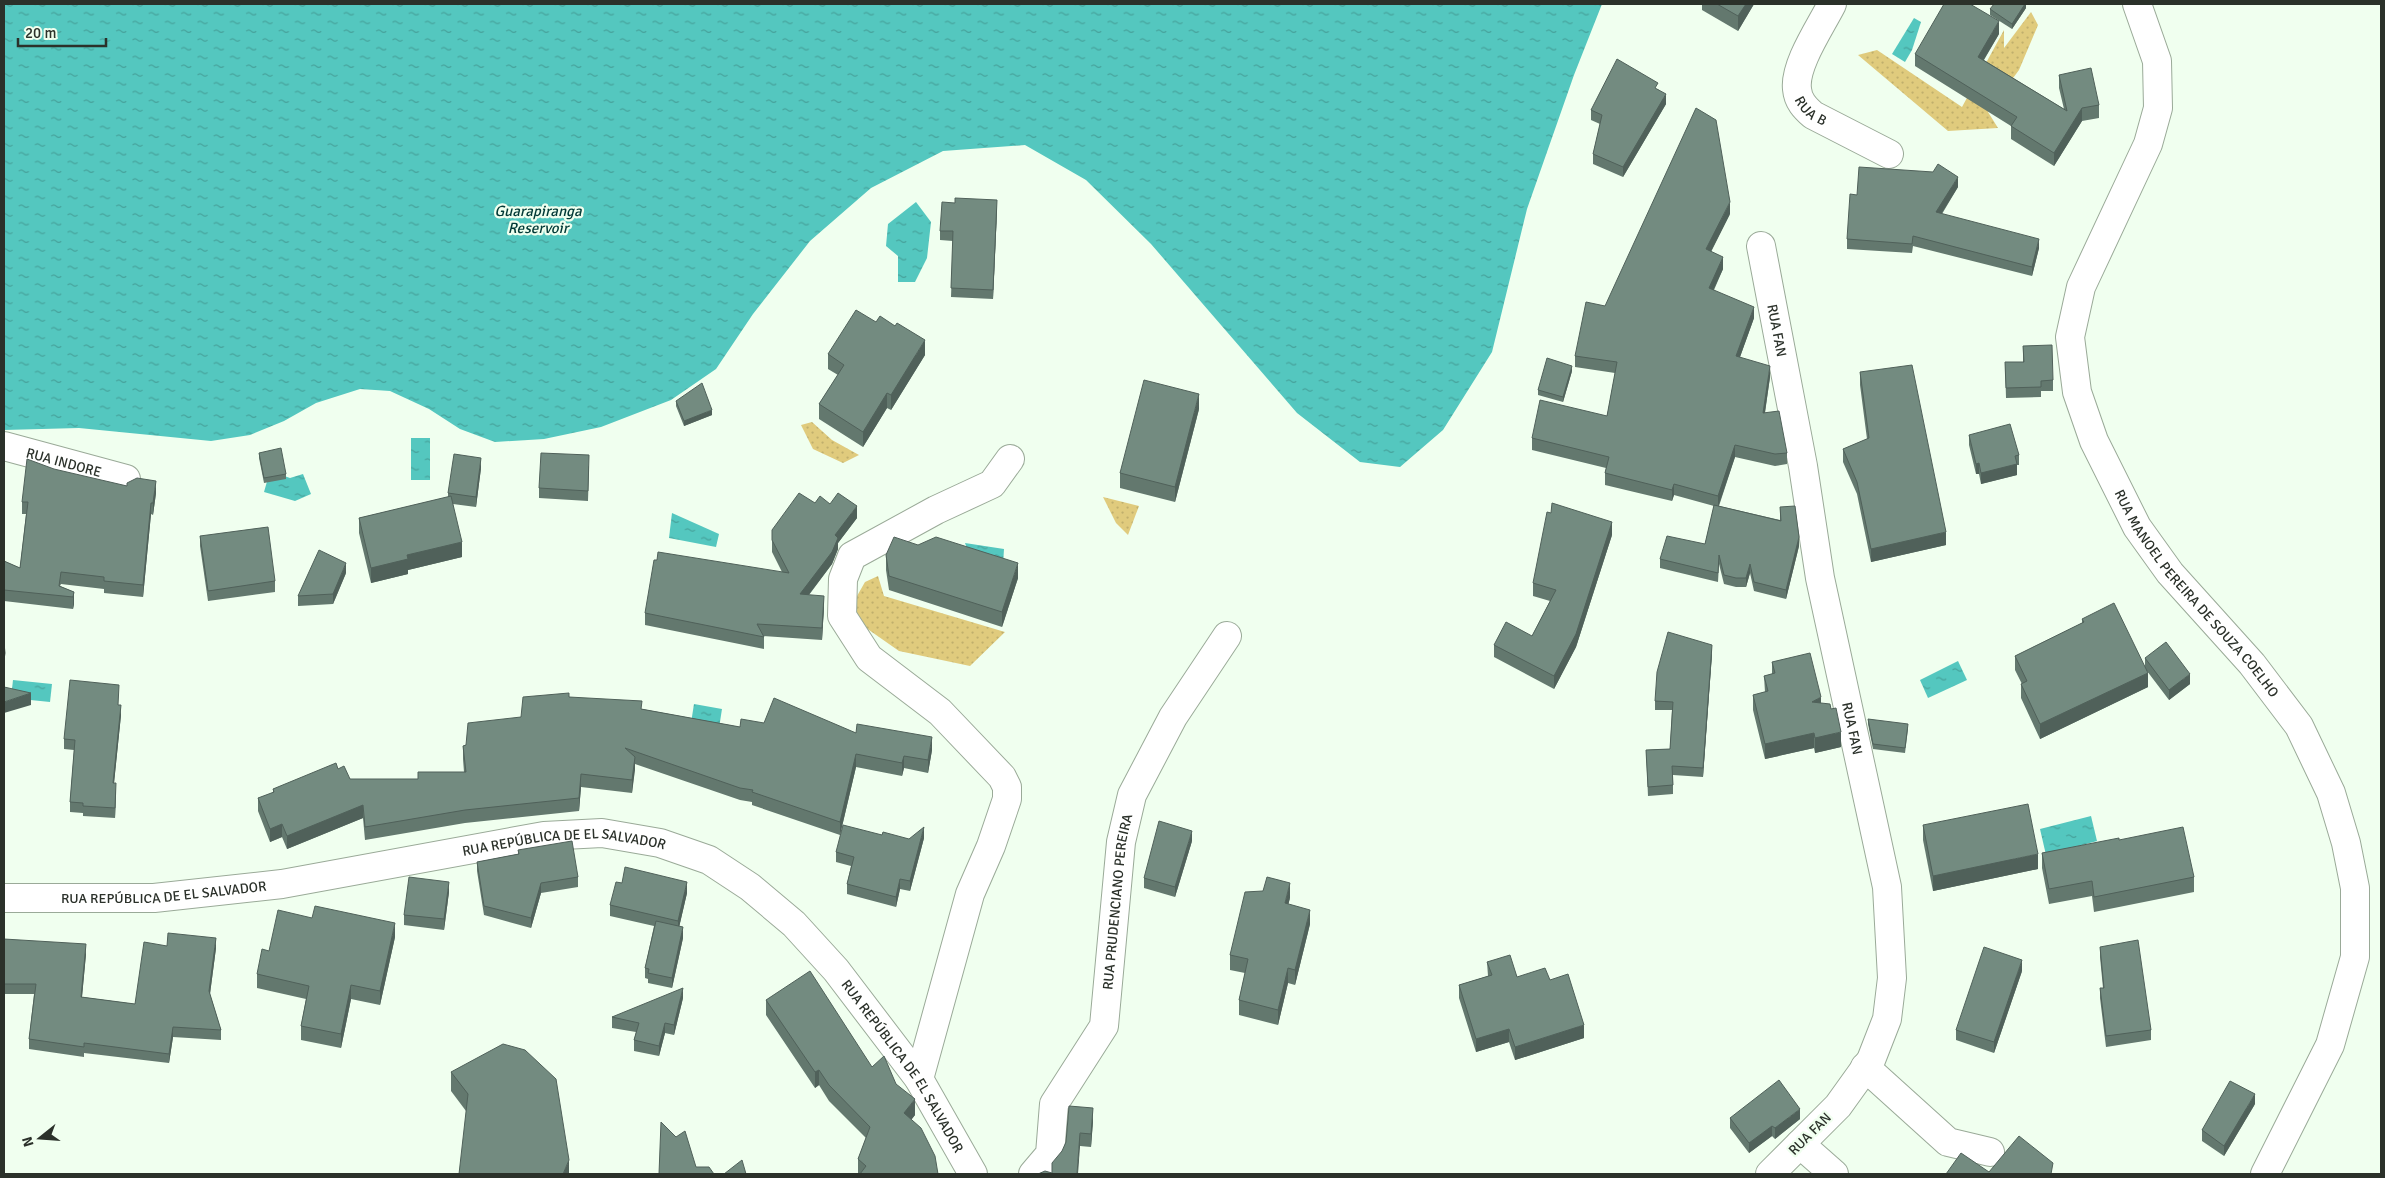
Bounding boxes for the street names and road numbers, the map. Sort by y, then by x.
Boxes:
street label: RUA B [1791,93,1830,129]
street label: RUA FAN [1764,303,1790,358]
street label: RUA INDORE [24,444,103,480]
street label: RUA MANOEL PEREIRA DE SOUZA COELHO [2111,487,2282,700]
street label: RUA FAN [1839,700,1867,756]
street label: RUA PRUDENCIANO PEREIRA [1099,812,1136,991]
street label: RUA REPÚBLICA DE EL SALVADOR [461,825,668,859]
street label: RUA REPÚBLICA DE EL SALVADOR [61,877,267,907]
street label: RUA REPÚBLICA DE EL SALVADOR [838,976,967,1155]
street label: RUA FAN [1785,1109,1835,1159]

